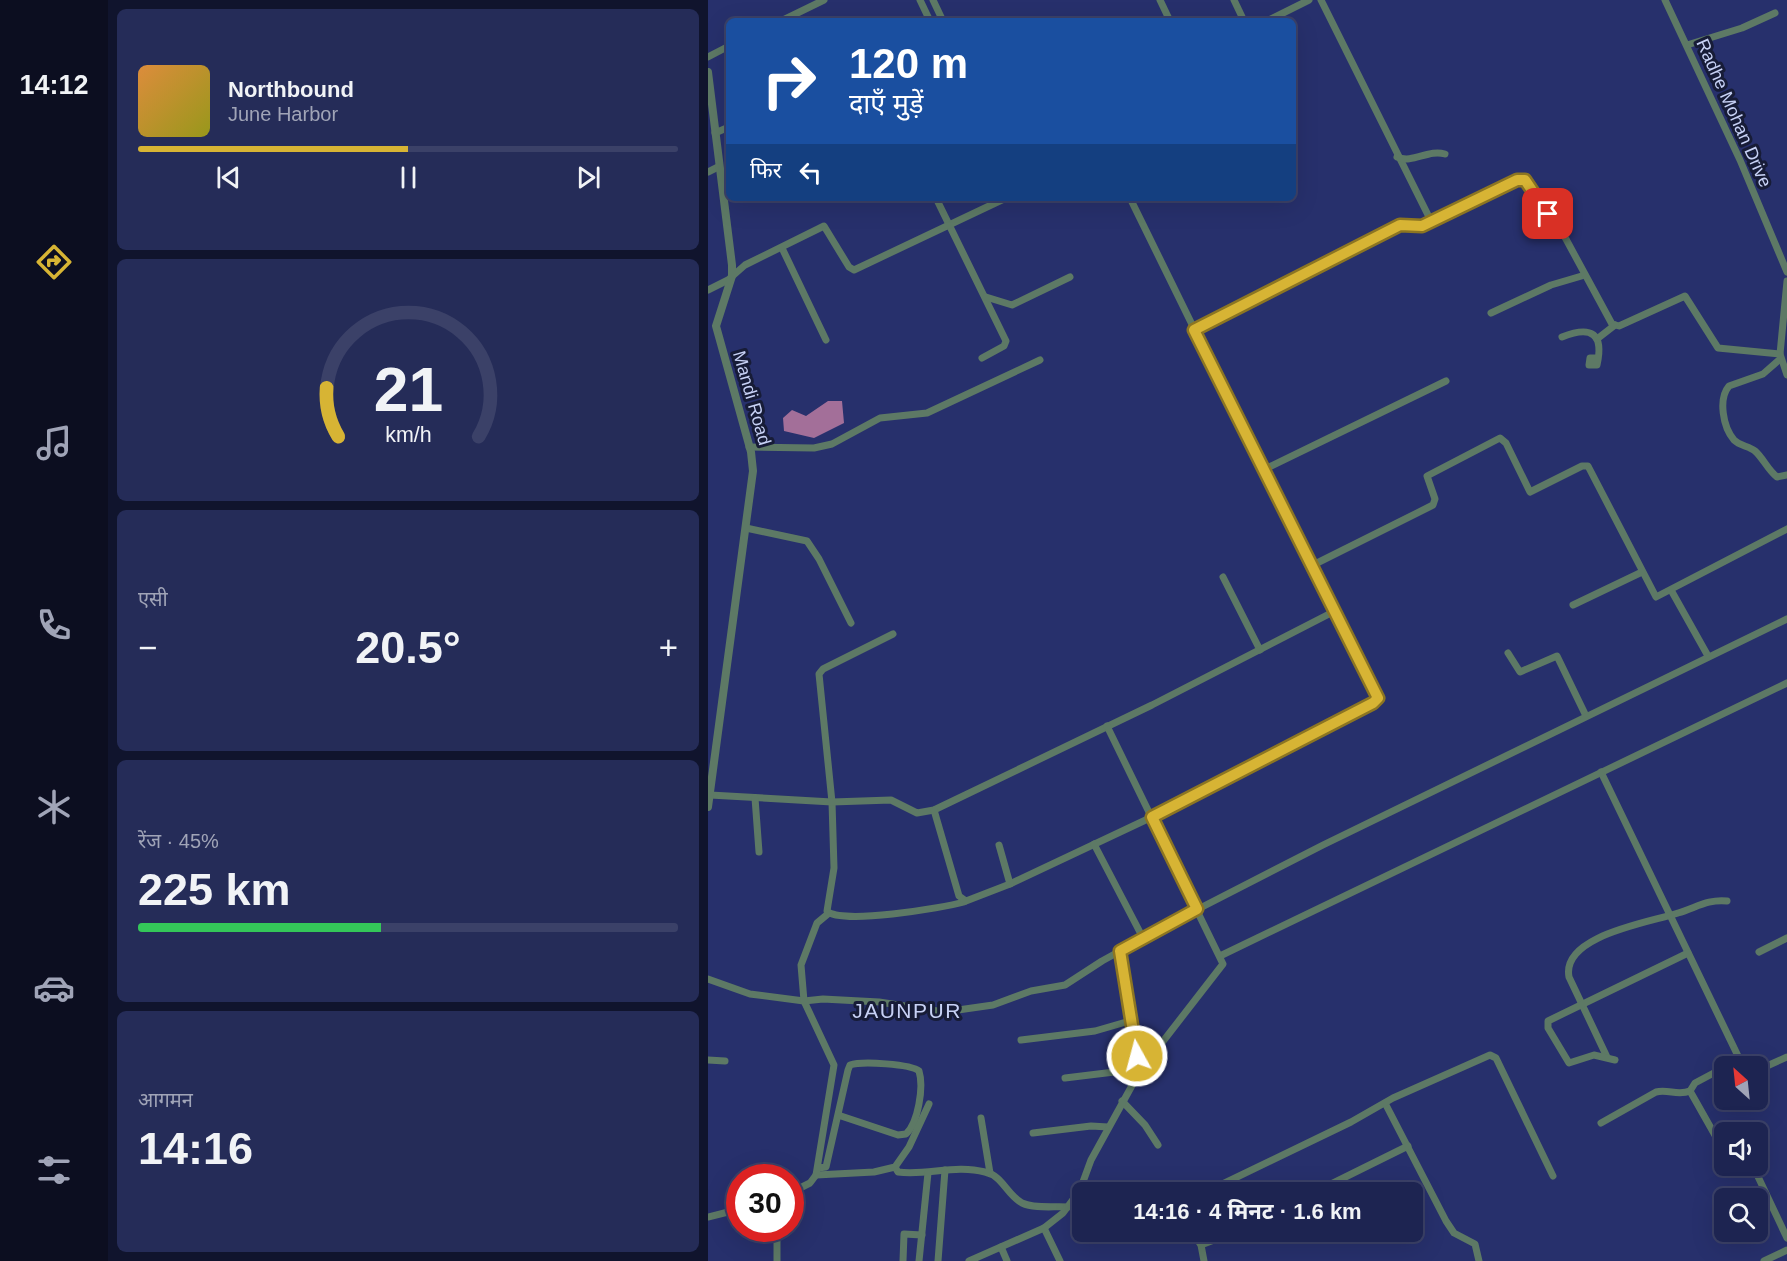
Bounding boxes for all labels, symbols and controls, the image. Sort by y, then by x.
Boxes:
street label: Radhe Mohan Drive [1692,36,1776,190]
text: 120 m [849,40,968,87]
icon: right [750,42,828,120]
text: 14:12 [19,70,89,100]
text: Northbound [228,77,354,102]
text: दाएँ मुड़ें [849,89,923,119]
text: June Harbor [228,103,338,125]
icon: left [794,156,827,189]
text: फिर [750,158,782,183]
icon: previous [212,161,245,194]
icon: pause [392,161,425,194]
icon: next [572,161,605,194]
pin [1522,188,1573,239]
icon: arrive [1531,197,1564,230]
icon: directions [33,241,75,283]
street label: Mandi Road [729,349,775,447]
text: 21 [373,355,443,424]
icon: music [33,422,75,464]
text: km/h [385,424,431,448]
text: एसी [138,588,168,610]
icon: phone [33,604,75,646]
text: 20.5° [355,622,461,673]
text: − [138,629,157,666]
text: + [659,629,678,666]
icon: climate [33,786,75,828]
text: रेंज · 45% [138,830,219,852]
text: 225 km [138,864,291,915]
icon: car [33,967,75,1009]
district label: JAUNPUR [852,999,962,1022]
position arrow [1105,1024,1169,1088]
north arrow [1714,1056,1768,1110]
map controls [1714,1056,1768,1242]
text: आगमन [138,1089,193,1111]
button: sound [1714,1122,1768,1176]
text: 14:16 [138,1123,253,1174]
icon: filters [33,1149,75,1191]
speed limit sign: 30 [726,1164,804,1242]
button: search [1714,1188,1768,1242]
text: 14:16 · 4 मिनट · 1.6 km [1133,1199,1362,1224]

